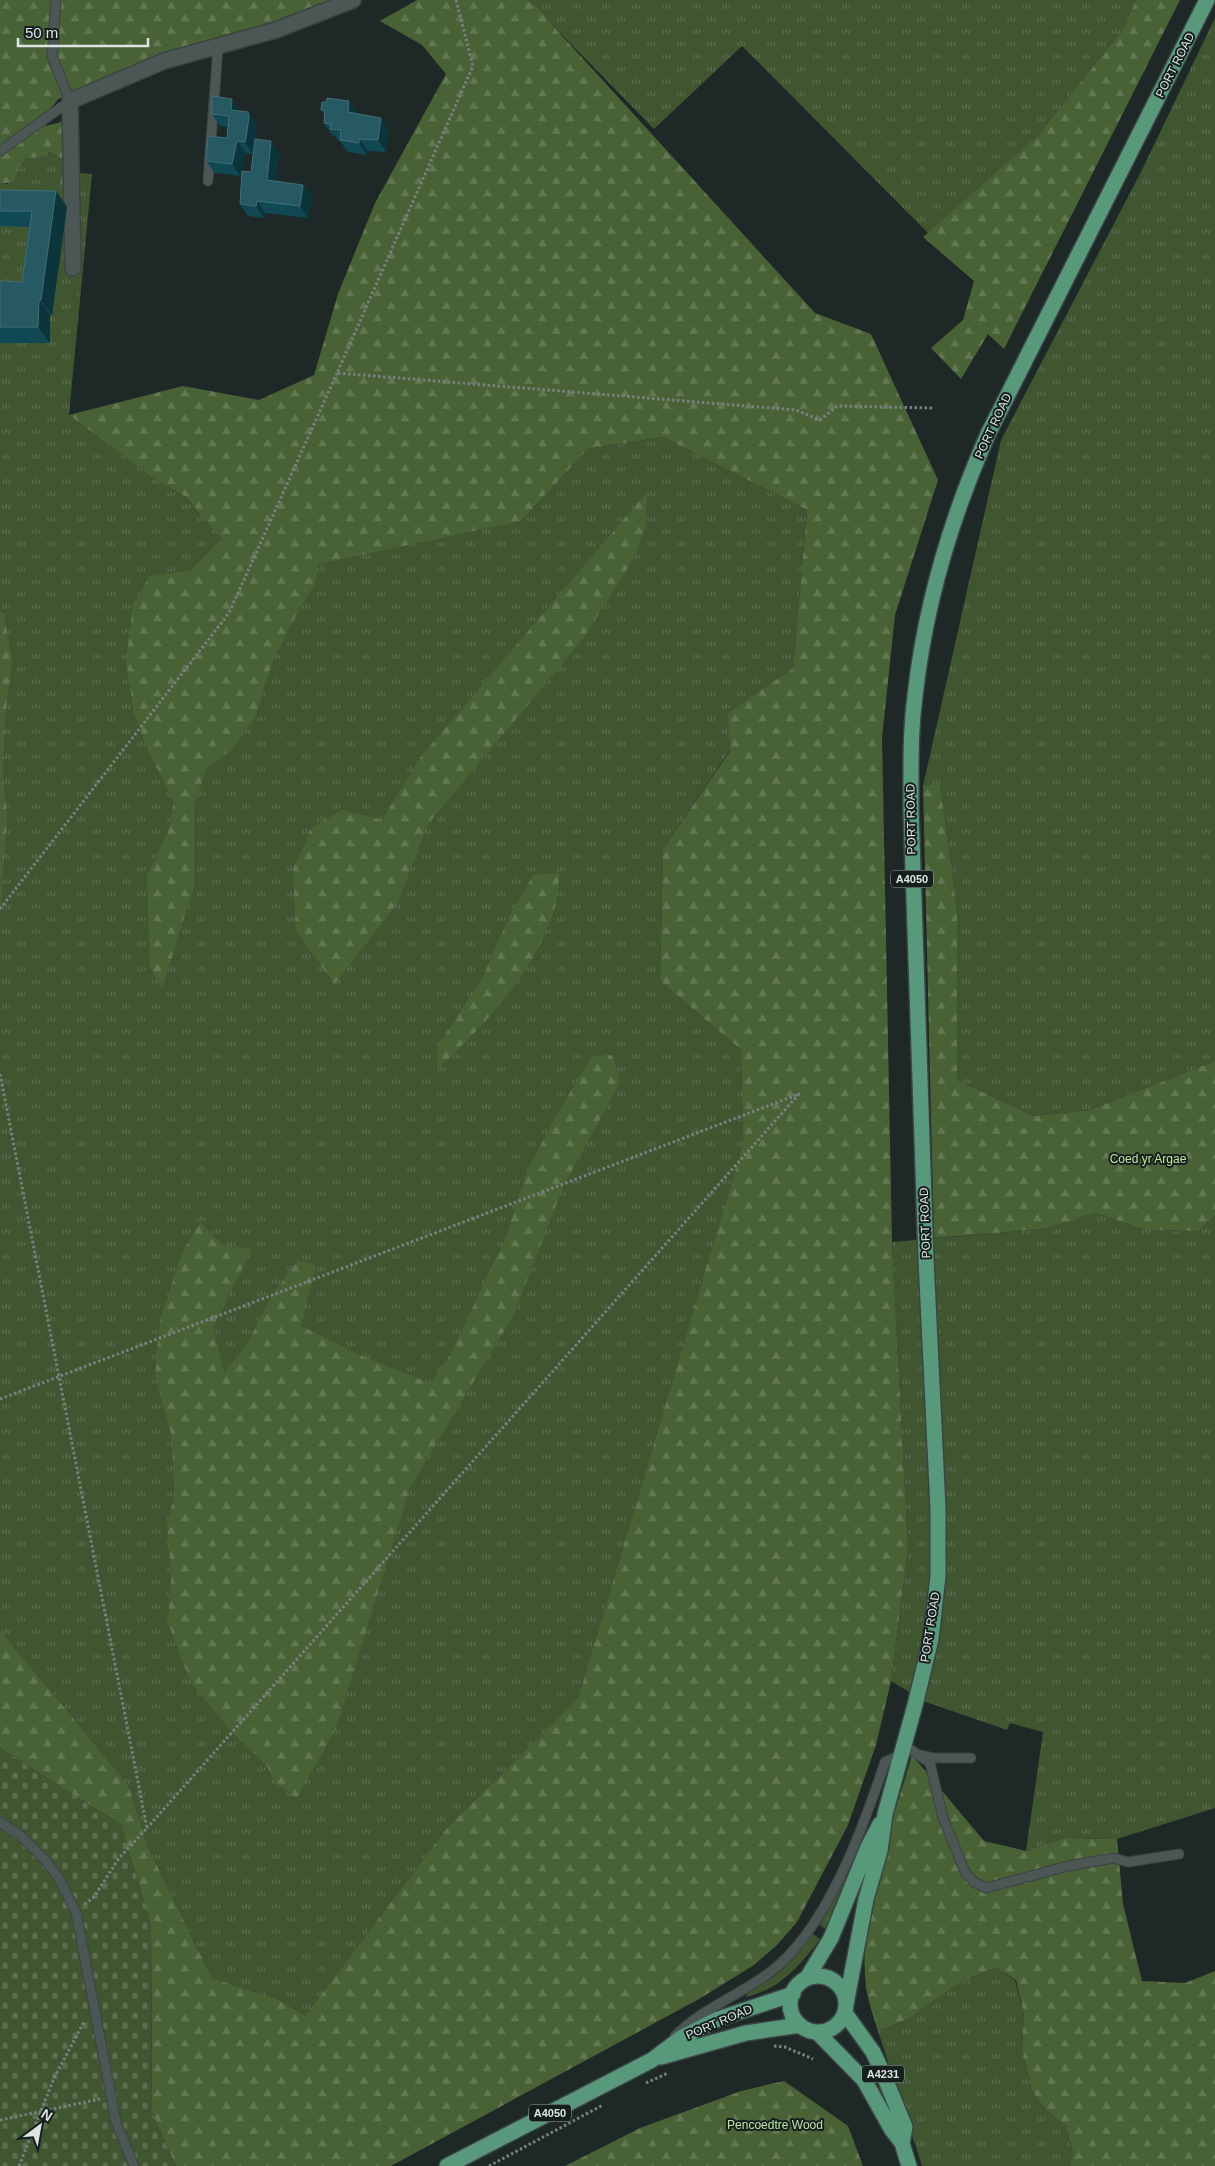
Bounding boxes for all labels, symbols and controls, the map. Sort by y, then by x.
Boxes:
scale bar [18,15,148,47]
text: 50 m [25,24,58,41]
street label: PORT ROAD [1153,30,1197,100]
street label: PORT ROAD [972,391,1014,461]
street label: PORT ROAD [903,783,919,855]
road number: A4050 [891,871,933,888]
park label: Coed yr Argae [1110,1152,1187,1166]
street label: PORT ROAD [917,1187,933,1259]
street label: PORT ROAD [918,1591,943,1663]
street label: PORT ROAD [684,2002,755,2042]
road number: A4231 [862,2066,904,2082]
north arrow [15,2101,65,2151]
road number: A4050 [529,2104,571,2122]
text: N [38,2106,55,2124]
park label: Pencoedtre Wood [727,2118,823,2132]

